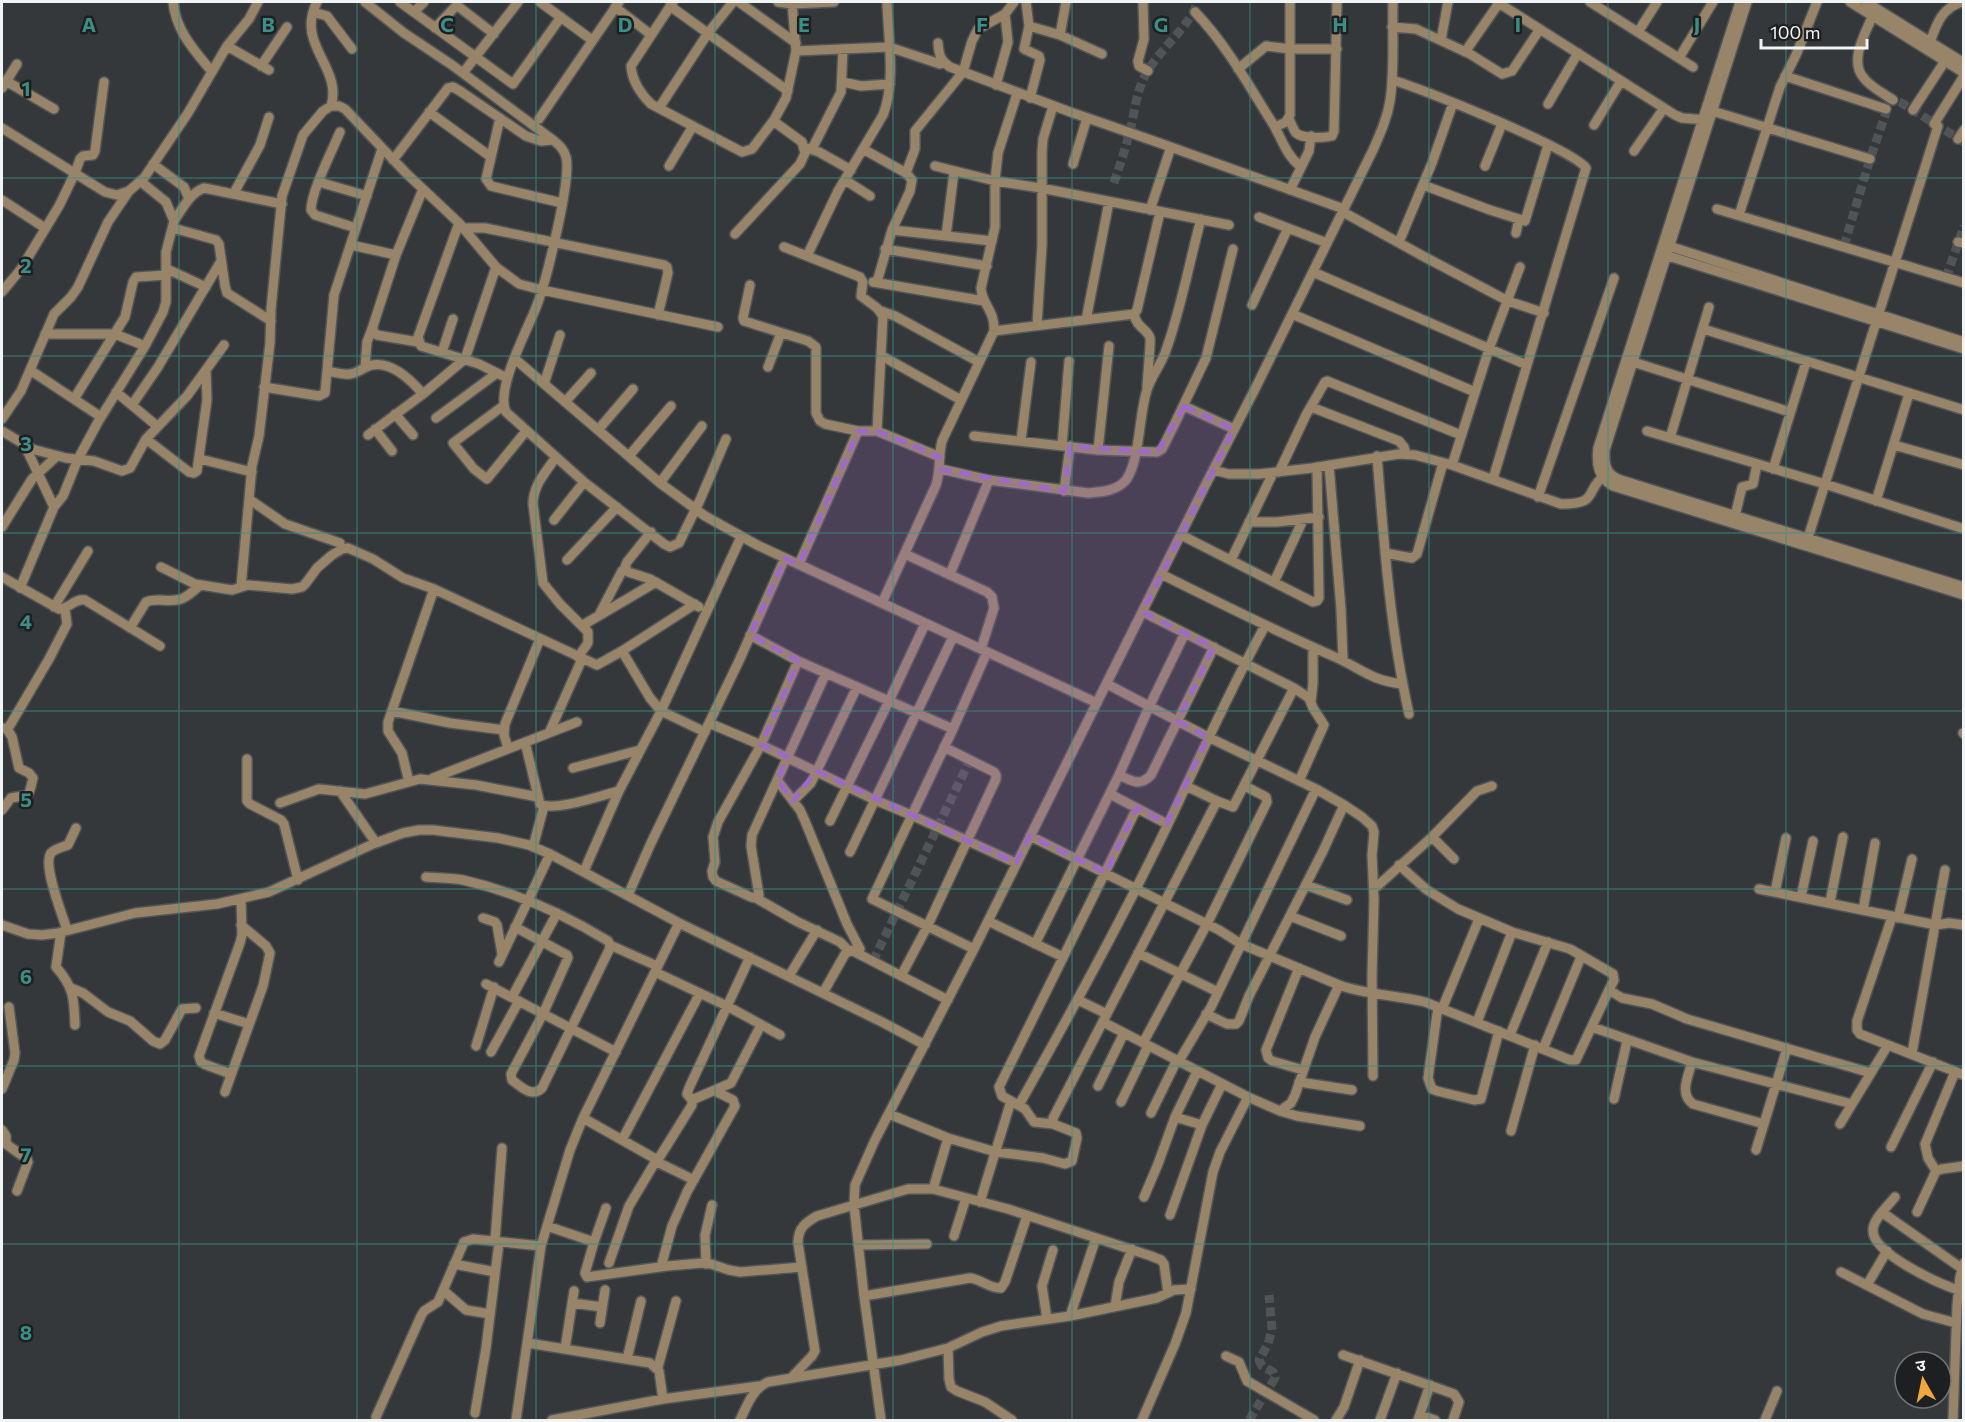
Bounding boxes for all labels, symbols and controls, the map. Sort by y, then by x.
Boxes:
text: A [82,12,96,36]
text: B [261,12,275,36]
text: C [440,12,454,36]
text: D [618,12,632,36]
text: E [798,12,810,36]
text: F [976,12,988,36]
text: G [1154,12,1168,36]
text: H [1333,12,1348,36]
text: I [1515,12,1521,36]
text: J [1694,12,1700,36]
scale bar [1761,12,1868,50]
text: 100 m [1770,21,1820,43]
text: 1 [21,76,31,100]
text: 2 [20,253,32,277]
text: 3 [20,431,32,455]
text: 4 [20,609,32,633]
text: 5 [20,787,32,811]
text: 6 [20,964,32,988]
text: 7 [21,1142,32,1166]
text: 8 [20,1320,32,1344]
north arrow [1893,1350,1953,1410]
text: उ [1914,1354,1927,1375]

